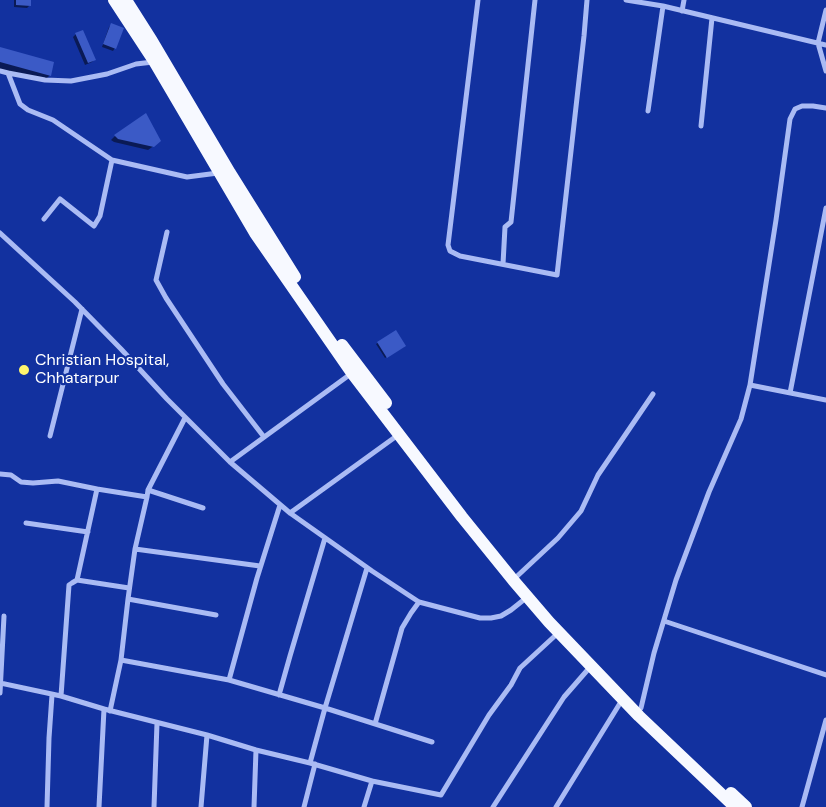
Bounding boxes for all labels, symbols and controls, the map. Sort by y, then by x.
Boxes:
place label: Christian Hospital, Chhatarpur [35,351,169,389]
marker: Christian Hospital, Chhatarpur [17,363,31,377]

